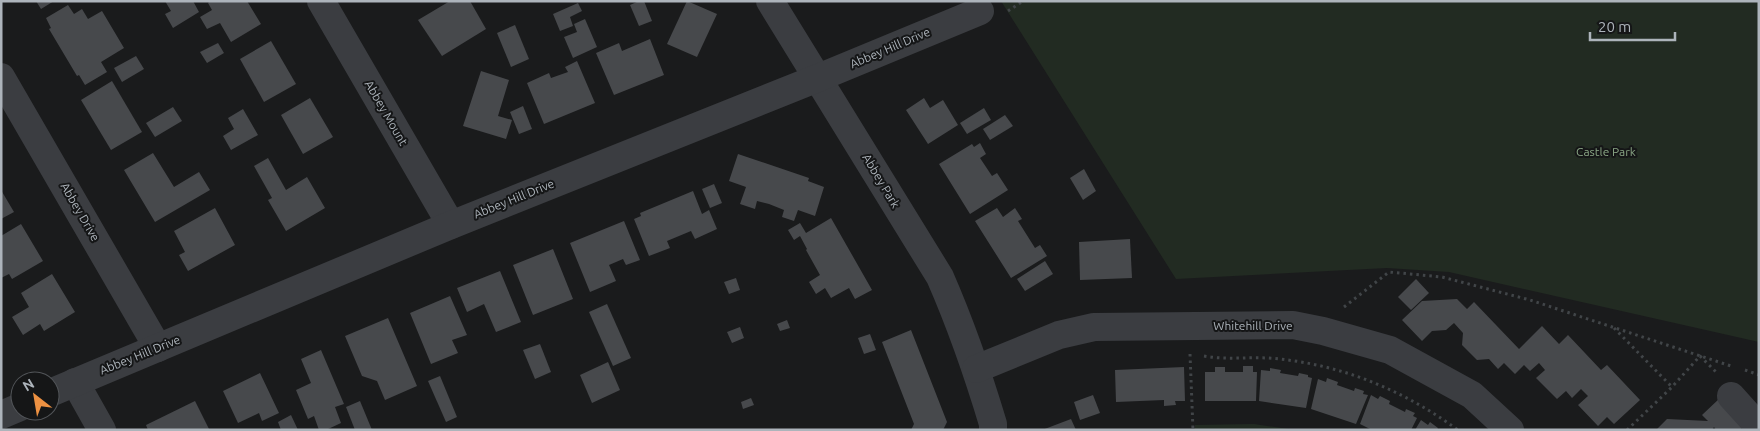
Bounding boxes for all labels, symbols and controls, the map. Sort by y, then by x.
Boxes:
scale bar [1590,10,1675,42]
text: 20 m [1598,18,1631,35]
street label: Abbey Hill Drive [848,25,932,70]
street label: Abbey Mount [363,78,410,148]
park label: Castle Park [1576,145,1636,158]
street label: Abbey Park [860,151,903,210]
street label: Abbey Hill Drive [472,176,556,221]
street label: Abbey Drive [58,180,102,243]
street label: Whitehill Drive [1213,319,1293,332]
street label: Abbey Hill Drive [98,332,182,377]
north arrow [10,371,60,421]
text: N [20,375,37,394]

